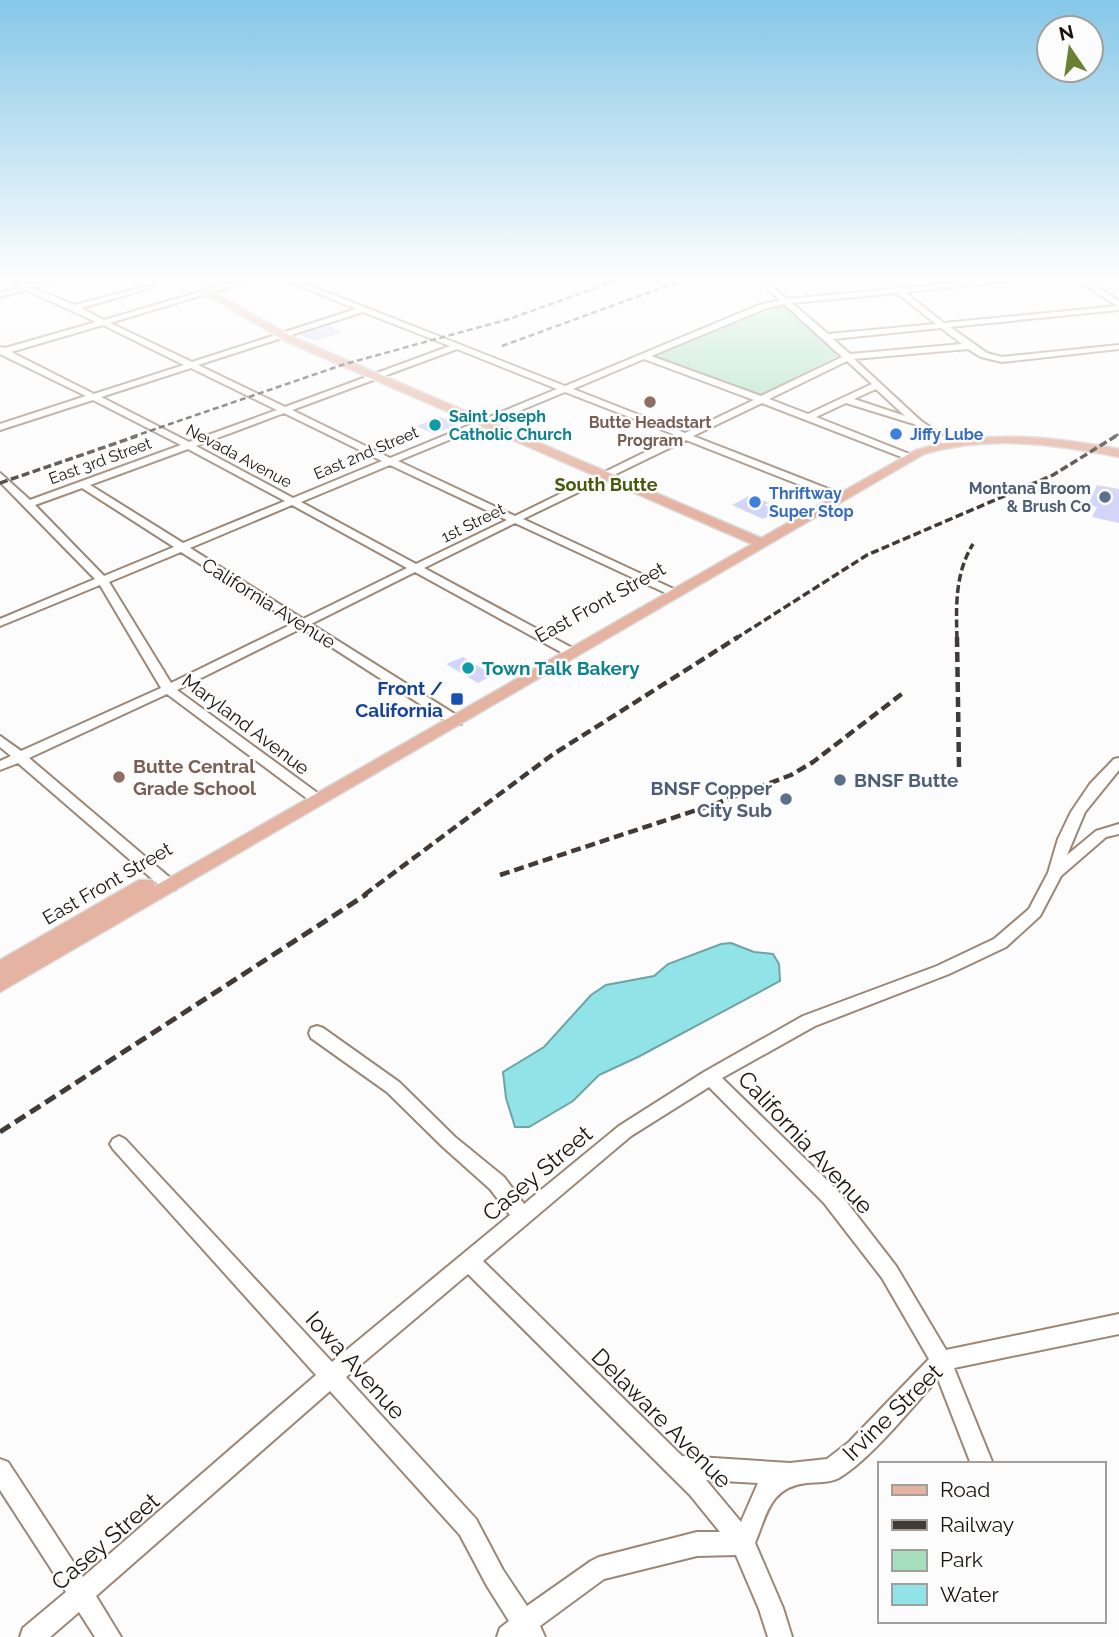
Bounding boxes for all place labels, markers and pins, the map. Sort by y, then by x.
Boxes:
marker: Butte Headstart Program [642,394,658,410]
place label: Saint Joseph Catholic Church [449,407,572,444]
place label: Butte Headstart Program [589,413,711,450]
marker: Saint Joseph Catholic Church [427,417,443,433]
place label: Jiffy Lube [910,425,984,444]
marker: Jiffy Lube [888,426,904,442]
place label: Montana Broom & Brush Co [969,479,1091,516]
place label: Thriftway Super Stop [769,484,854,521]
marker: Montana Broom & Brush Co [1097,489,1113,505]
marker: Thriftway Super Stop [747,494,763,510]
place label: Town Talk Bakery [482,657,640,679]
marker: Town Talk Bakery [460,660,476,676]
place label: Front / California [355,677,443,721]
marker: Front / California [449,691,465,707]
place label: Butte Central Grade School [133,755,257,799]
marker: Butte Central Grade School [111,769,127,785]
place label: BNSF Butte [854,769,958,791]
marker: BNSF Butte [832,772,848,788]
place label: BNSF Copper City Sub [651,777,773,821]
marker: BNSF Copper City Sub [778,791,794,807]

